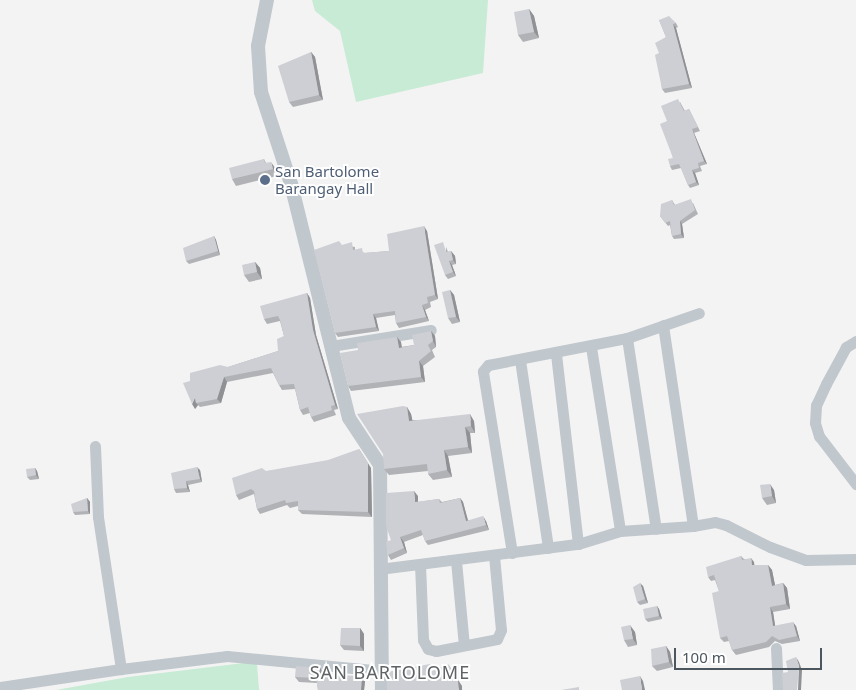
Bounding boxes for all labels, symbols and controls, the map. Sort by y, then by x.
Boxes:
place label: San Bartolome Barangay Hall [275,162,379,197]
marker: San Bartolome Barangay Hall [259,174,271,186]
scale bar [676,638,824,670]
text: 100 m [682,647,726,667]
district label: SAN BARTOLOME [308,661,472,683]

